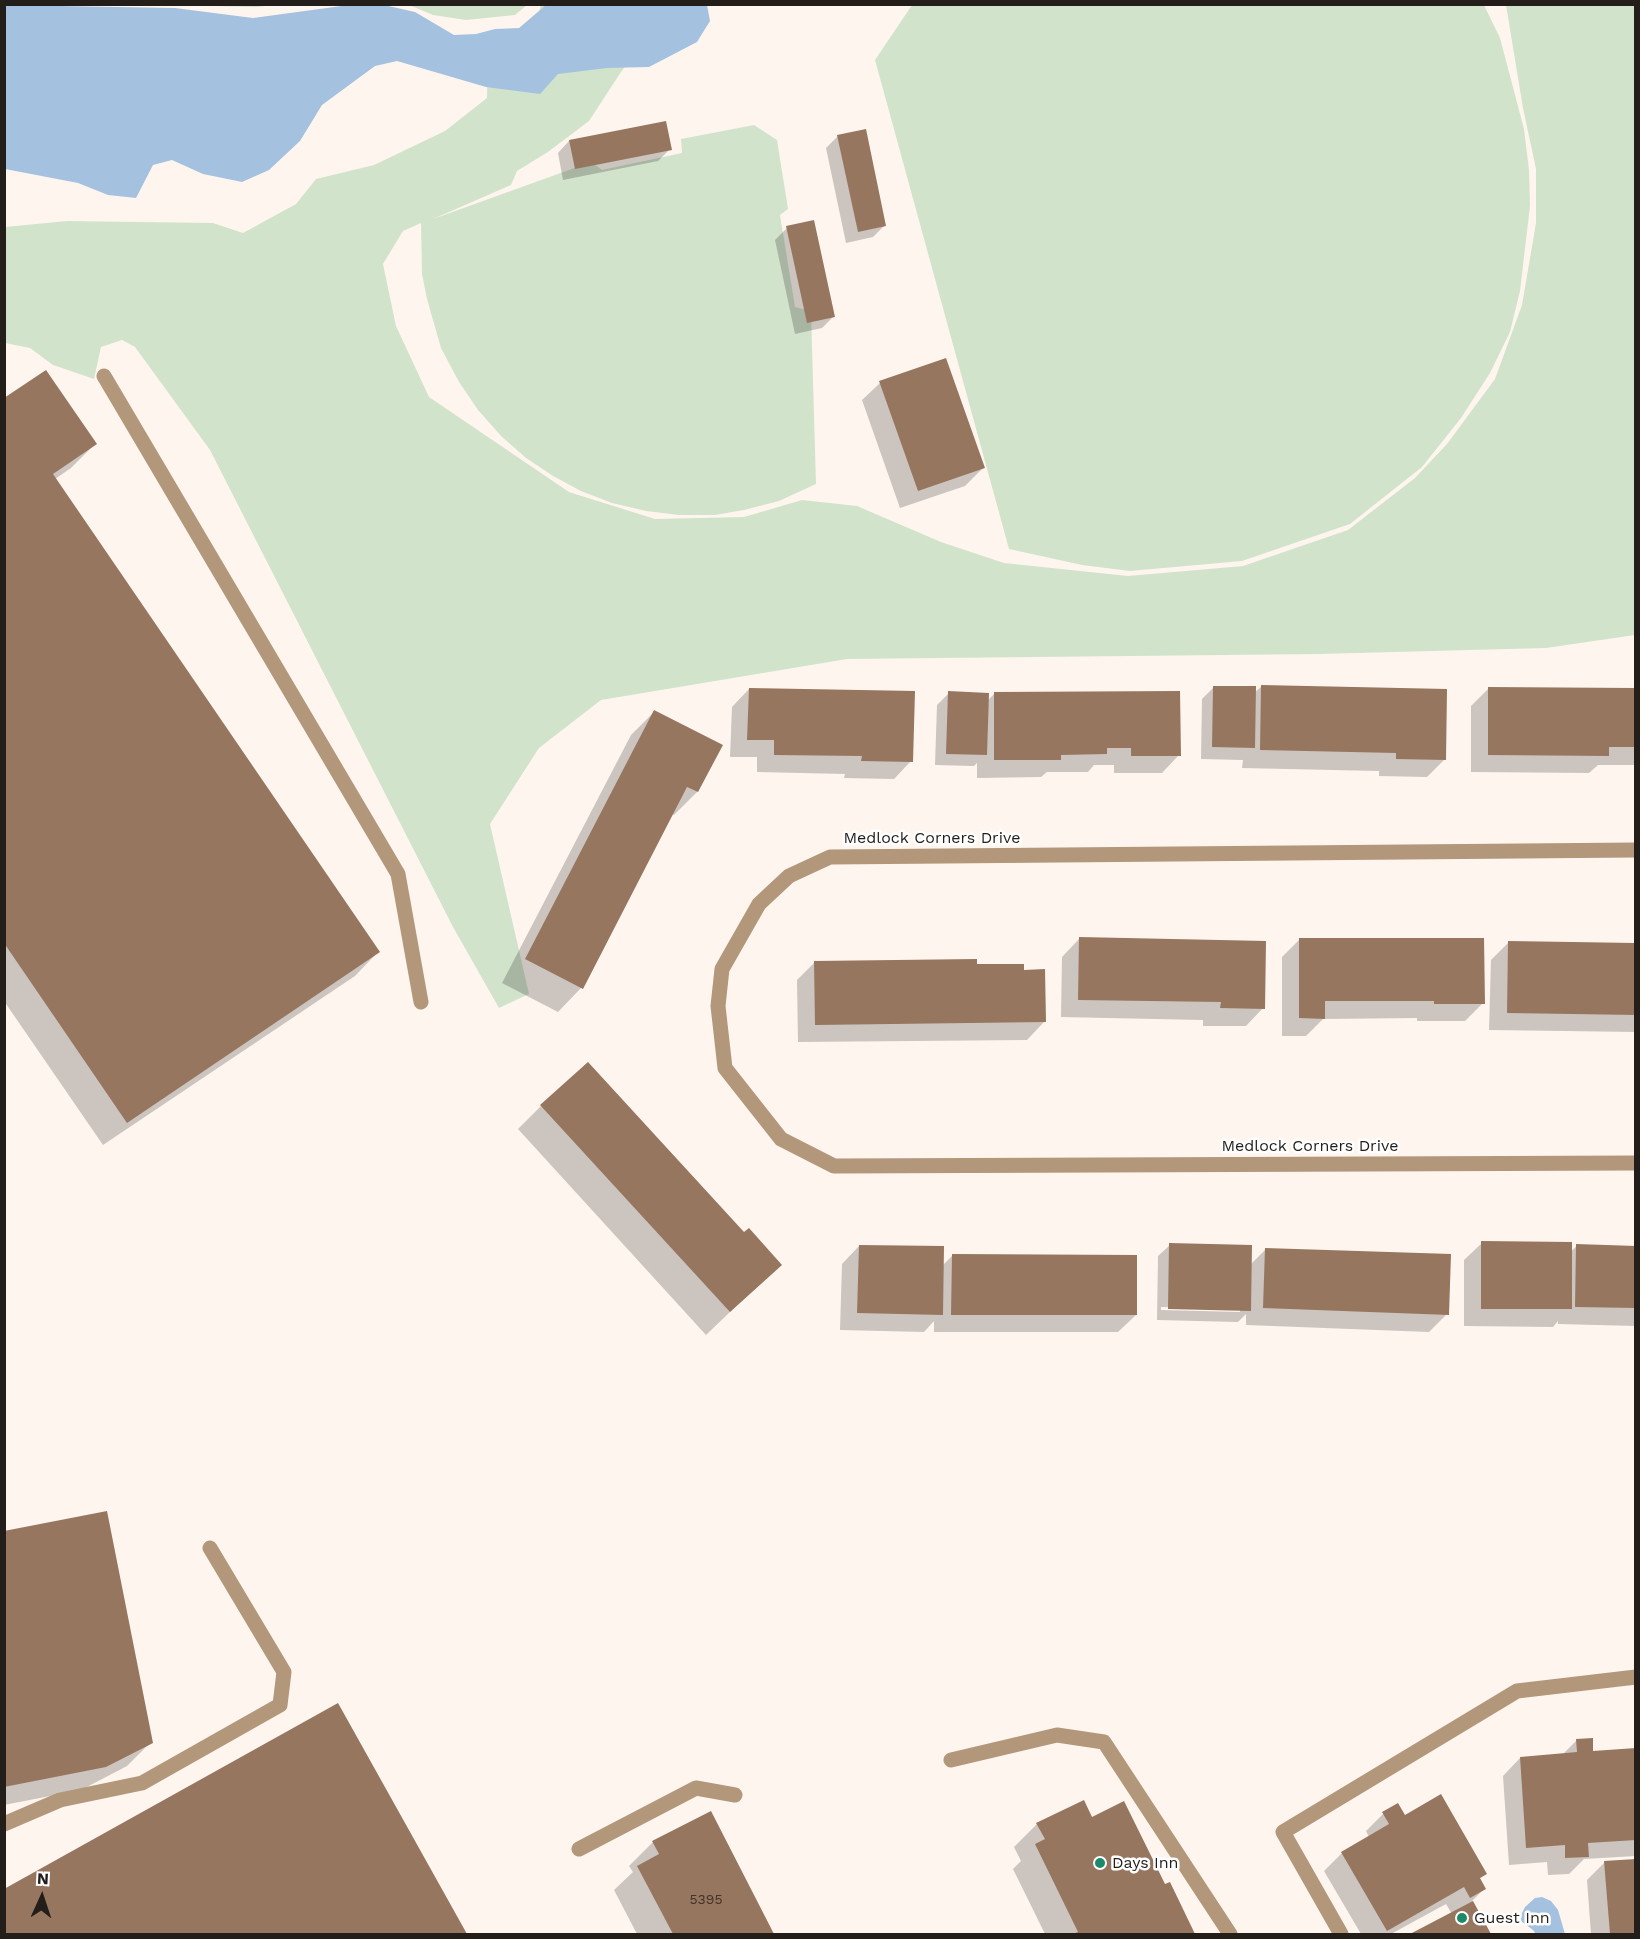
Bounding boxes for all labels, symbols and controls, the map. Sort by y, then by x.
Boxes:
street label: Medlock Corners Drive [844,828,1020,848]
street label: Medlock Corners Drive [1222,1136,1398,1156]
place label: Days Inn [1112,1853,1179,1873]
marker: Days Inn [1093,1856,1107,1870]
north arrow [12,1867,72,1927]
text: N [37,1869,49,1888]
house number: 5395 [689,1892,723,1908]
place label: Guest Inn [1474,1908,1550,1928]
marker: Guest Inn [1455,1911,1469,1925]

